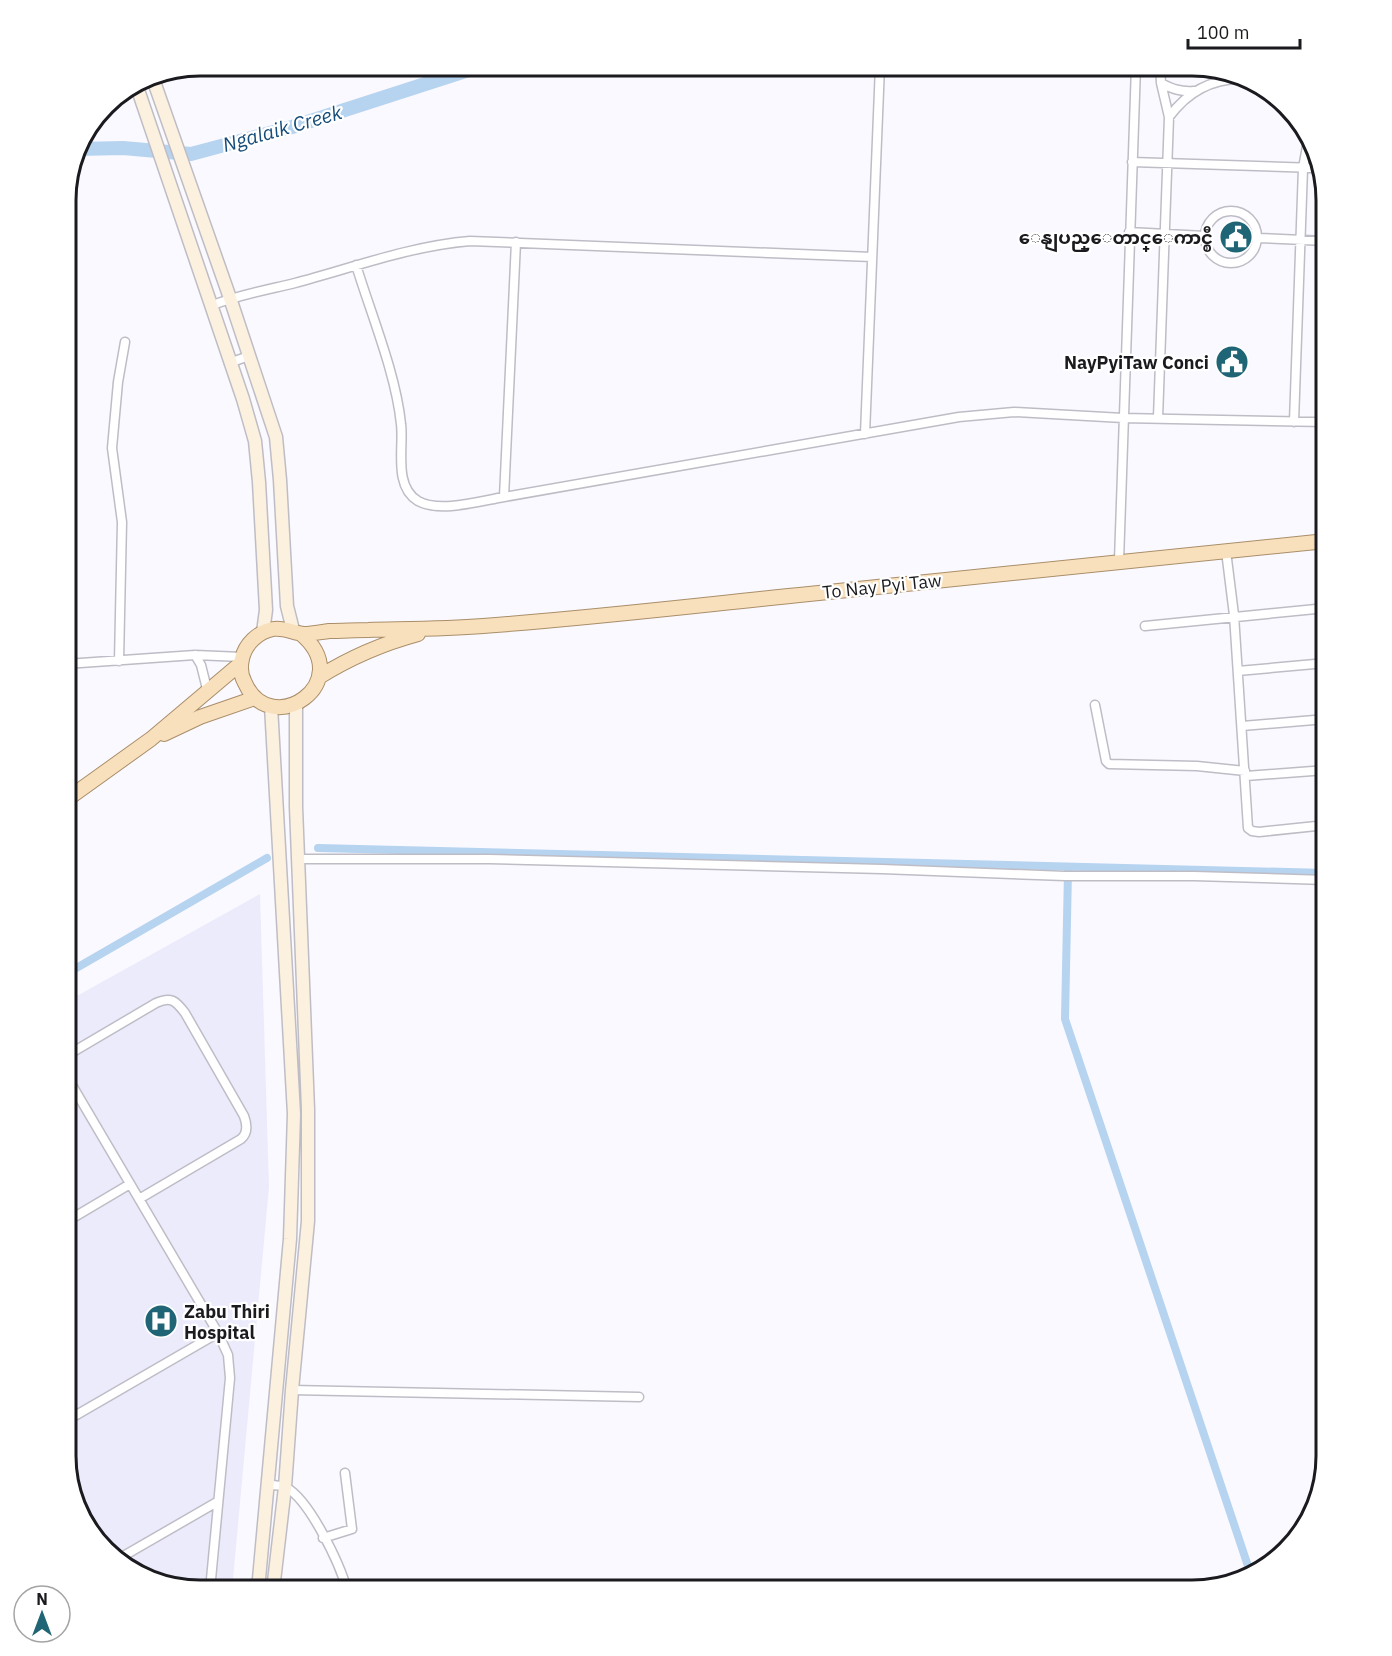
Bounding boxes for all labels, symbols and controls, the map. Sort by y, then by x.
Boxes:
scale bar [1188,12,1300,50]
text: 100 m [1197,21,1249,44]
water label: Ngalaik Creek [219,98,345,158]
public building icon: ေနျပည္ေတာင္ေကာင္စီ [1218,219,1254,255]
place label: ေနျပည္ေတာင္ေကာင္စီ [1019,226,1213,253]
public building icon: NayPyiTaw Conci [1214,344,1250,380]
place label: NayPyiTaw Conci [1064,351,1209,374]
street label: To Nay Pyi Taw [821,568,943,604]
place label: Zabu Thiri Hospital [184,1300,270,1344]
hospital icon: Zabu Thiri Hospital [143,1303,179,1339]
north arrow [12,1584,72,1644]
text: N [36,1589,48,1609]

